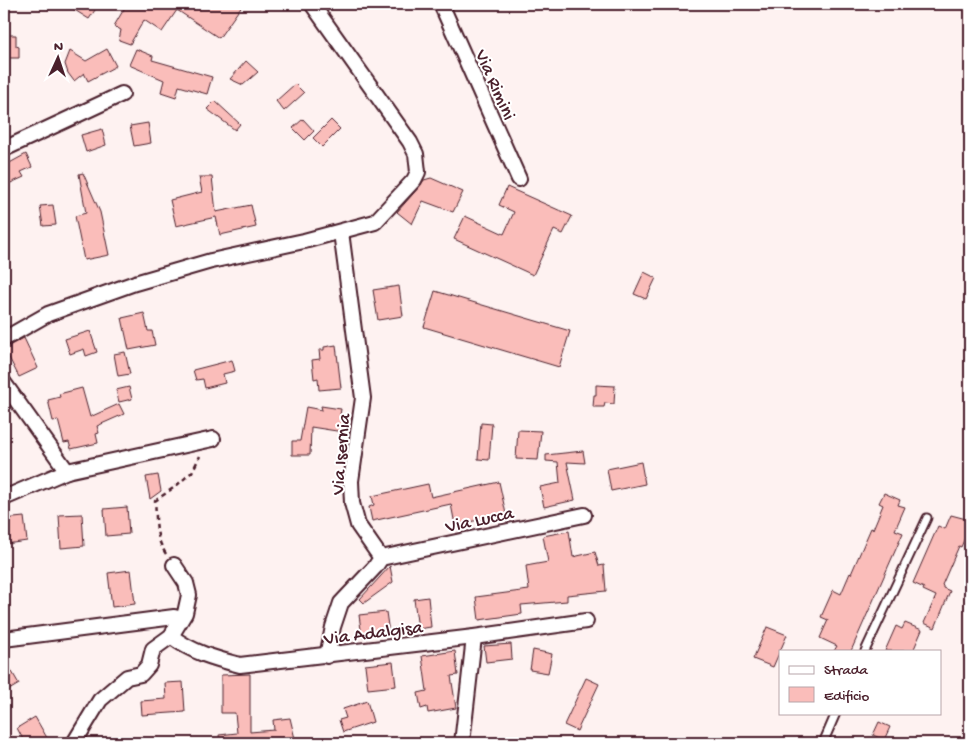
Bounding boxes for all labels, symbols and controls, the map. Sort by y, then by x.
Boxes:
north arrow [32,32,82,82]
text: N [54,39,64,56]
street label: Via Rimini [468,46,519,124]
street label: Via Isernia [327,411,358,497]
street label: Via Lucca [443,503,517,540]
street label: Via Adalgisa [322,617,426,652]
legend [779,650,942,714]
text: Strada [824,662,869,680]
text: Edificio [824,688,870,706]

